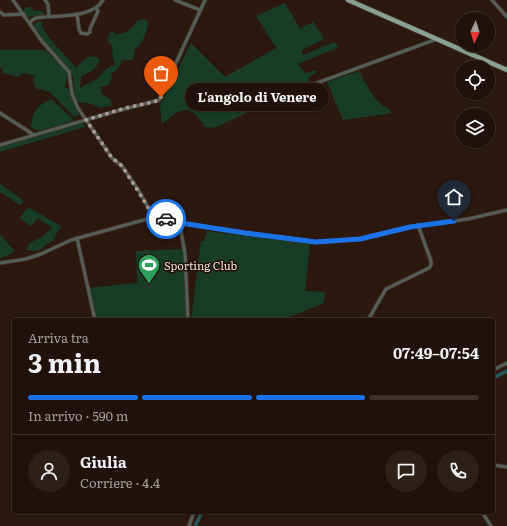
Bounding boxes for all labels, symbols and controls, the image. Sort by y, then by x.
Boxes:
north arrow [455,12,495,52]
map controls [455,12,495,148]
pin [144,56,178,97]
button: locate [455,60,495,100]
icon: bag [150,62,172,84]
callout: L'angolo di Venere [185,83,329,111]
text: L'angolo di Venere [197,87,317,106]
button: layers [455,108,495,148]
pin [437,180,471,221]
icon: home [443,186,465,208]
courier [146,199,186,239]
icon: car [155,208,177,230]
sports icon: Sporting Club [136,252,162,285]
place label: Sporting Club [164,257,237,273]
text: Arriva tra [28,328,89,347]
text: 07:49–07:54 [393,341,479,364]
text: 3 min [28,342,101,381]
text: In arrivo · 590 m [28,406,128,425]
button: person [28,450,70,492]
text: Giulia [80,450,127,473]
button: chat [385,450,427,492]
button: phone [437,450,479,492]
text: Corriere · 4.4 [80,473,160,492]

